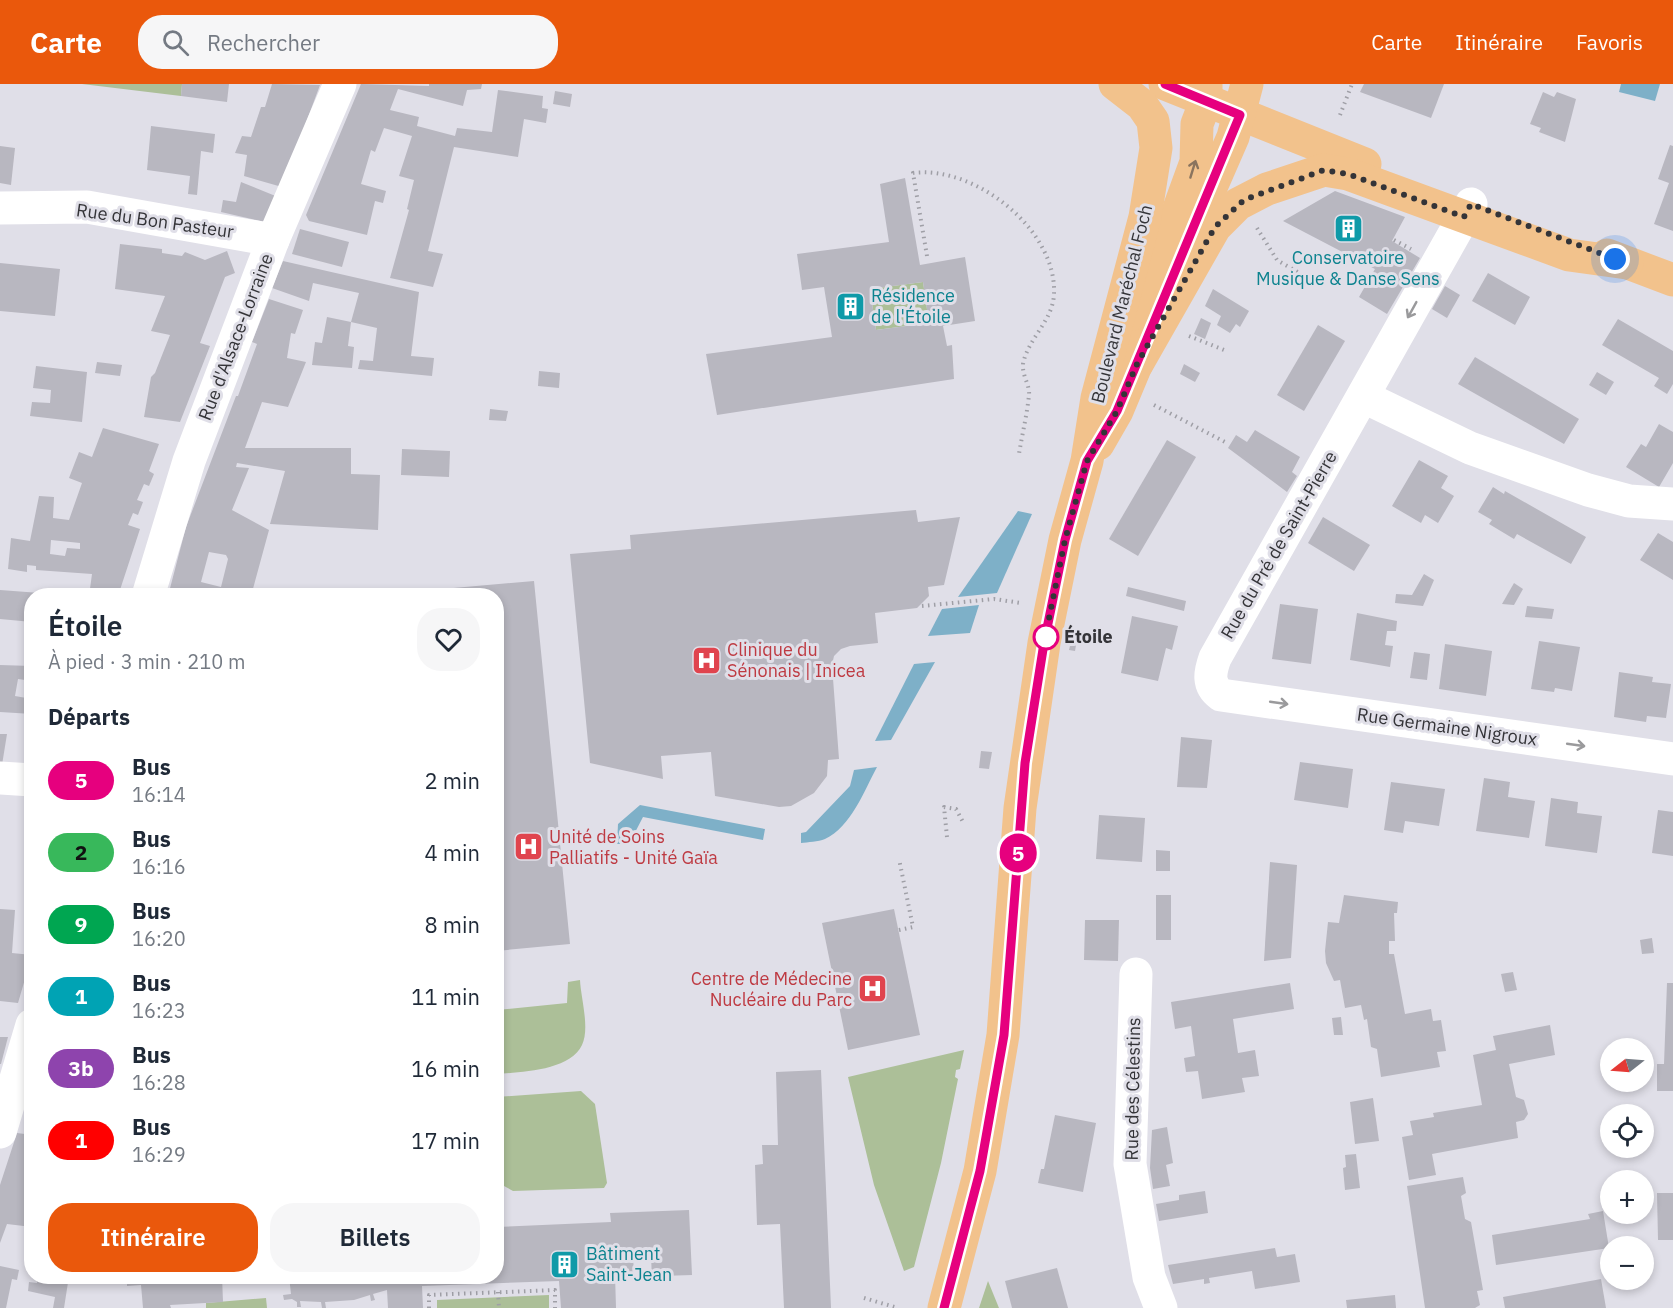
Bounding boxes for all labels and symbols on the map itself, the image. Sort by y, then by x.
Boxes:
one-way arrow [1189,160,1200,179]
street label: Rue du Bon Pasteur [75,198,236,243]
street label: Boulevard Maréchal Foch [1086,202,1157,406]
building icon: Conservatoire Musique & Danse Sens [1332,213,1364,245]
your location [1600,244,1630,274]
place label: Conservatoire Musique & Danse Sens [1256,246,1440,290]
street label: Rue d'Alsace-Lorraine [193,250,278,424]
place label: Résidence de l'Étoile [871,284,955,328]
building icon: Résidence de l'Étoile [834,290,866,322]
one-way arrow [1406,301,1418,318]
street label: Rue du Pré de Saint-Pierre [1215,447,1342,643]
marker: Étoile [1033,624,1059,650]
place label: Étoile [1064,624,1113,648]
place label: Clinique du Sénonais | Inicea [727,638,866,682]
hospital icon: Clinique du Sénonais | Inicea [690,644,722,676]
one-way arrow [1268,697,1288,708]
street label: Rue Germaine Nigroux [1355,702,1539,751]
one-way arrow [1565,739,1585,750]
place label: Unité de Soins Palliatifs - Unité Gaïa [549,825,718,869]
hospital icon: Unité de Soins Palliatifs - Unité Gaïa [512,831,544,863]
line badge: 5 [998,834,1038,872]
place label: Centre de Médecine Nucléaire du Parc [691,967,852,1011]
hospital icon: Centre de Médecine Nucléaire du Parc [857,973,889,1005]
street label: Rue des Célestins [1120,1017,1145,1161]
north arrow [1600,1038,1654,1092]
place label: Bâtiment Saint-Jean [586,1242,672,1286]
building icon: Bâtiment Saint-Jean [549,1248,581,1280]

